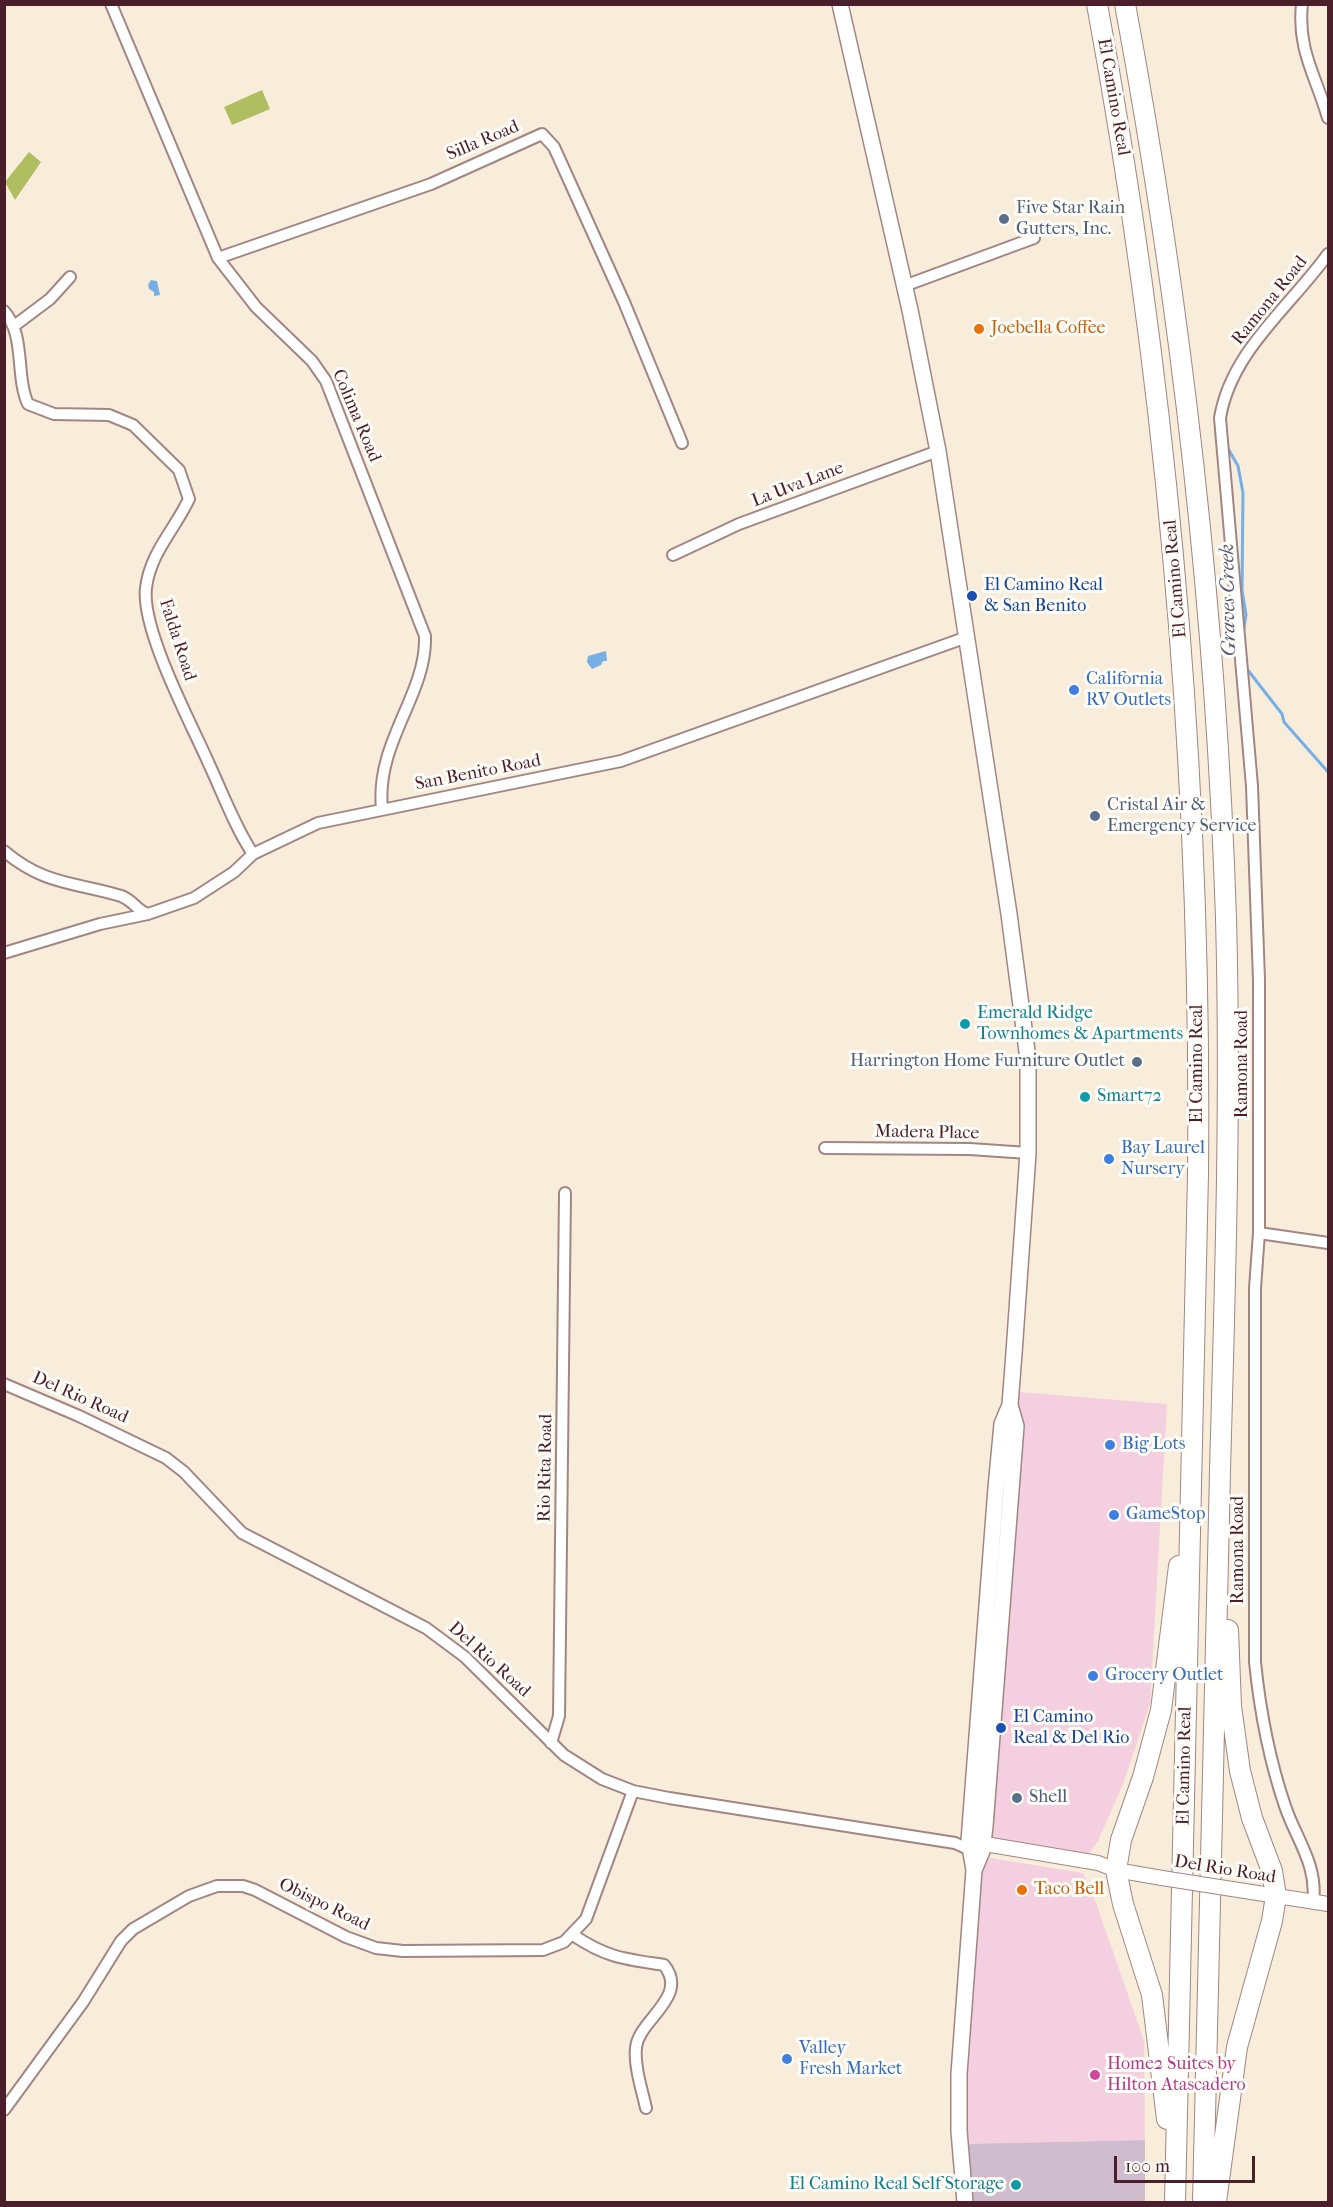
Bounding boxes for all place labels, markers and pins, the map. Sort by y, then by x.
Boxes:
place label: Five Star Rain Gutters, Inc. [1016,198,1125,240]
marker: Five Star Rain Gutters, Inc. [997,212,1011,226]
place label: Joebella Coffee [991,318,1105,340]
marker: Joebella Coffee [972,322,986,336]
place label: El Camino Real & San Benito [984,575,1103,618]
marker: El Camino Real & San Benito [965,589,979,603]
place label: California RV Outlets [1086,669,1171,712]
marker: California RV Outlets [1067,683,1081,697]
place label: Cristal Air & Emergency Service [1107,795,1256,838]
marker: Cristal Air & Emergency Service [1088,809,1102,823]
place label: Emerald Ridge Townhomes & Apartments [977,1003,1183,1046]
marker: Emerald Ridge Townhomes & Apartments [958,1017,972,1031]
place label: Harrington Home Furniture Outlet [850,1051,1125,1073]
marker: Harrington Home Furniture Outlet [1130,1055,1144,1069]
place label: Smart72 [1097,1086,1162,1108]
marker: Smart72 [1078,1090,1092,1104]
place label: Bay Laurel Nursery [1121,1138,1205,1180]
marker: Bay Laurel Nursery [1102,1152,1116,1166]
place label: Big Lots [1122,1434,1185,1456]
marker: Big Lots [1103,1438,1117,1452]
place label: GameStop [1126,1504,1205,1526]
marker: GameStop [1107,1508,1121,1522]
place label: Grocery Outlet [1105,1665,1223,1687]
marker: Grocery Outlet [1086,1669,1100,1683]
place label: El Camino Real & Del Rio [1013,1707,1129,1750]
marker: El Camino Real & Del Rio [994,1721,1008,1735]
place label: Shell [1029,1787,1067,1809]
marker: Shell [1010,1791,1024,1805]
place label: Taco Bell [1034,1879,1104,1901]
marker: Taco Bell [1015,1883,1029,1897]
place label: Valley Fresh Market [799,2038,902,2080]
marker: Valley Fresh Market [780,2052,794,2066]
place label: Home2 Suites by Hilton Atascadero [1107,2054,1246,2096]
marker: Home2 Suites by Hilton Atascadero [1088,2068,1102,2082]
place label: El Camino Real Self Storage [789,2174,1004,2196]
marker: El Camino Real Self Storage [1009,2178,1023,2192]

